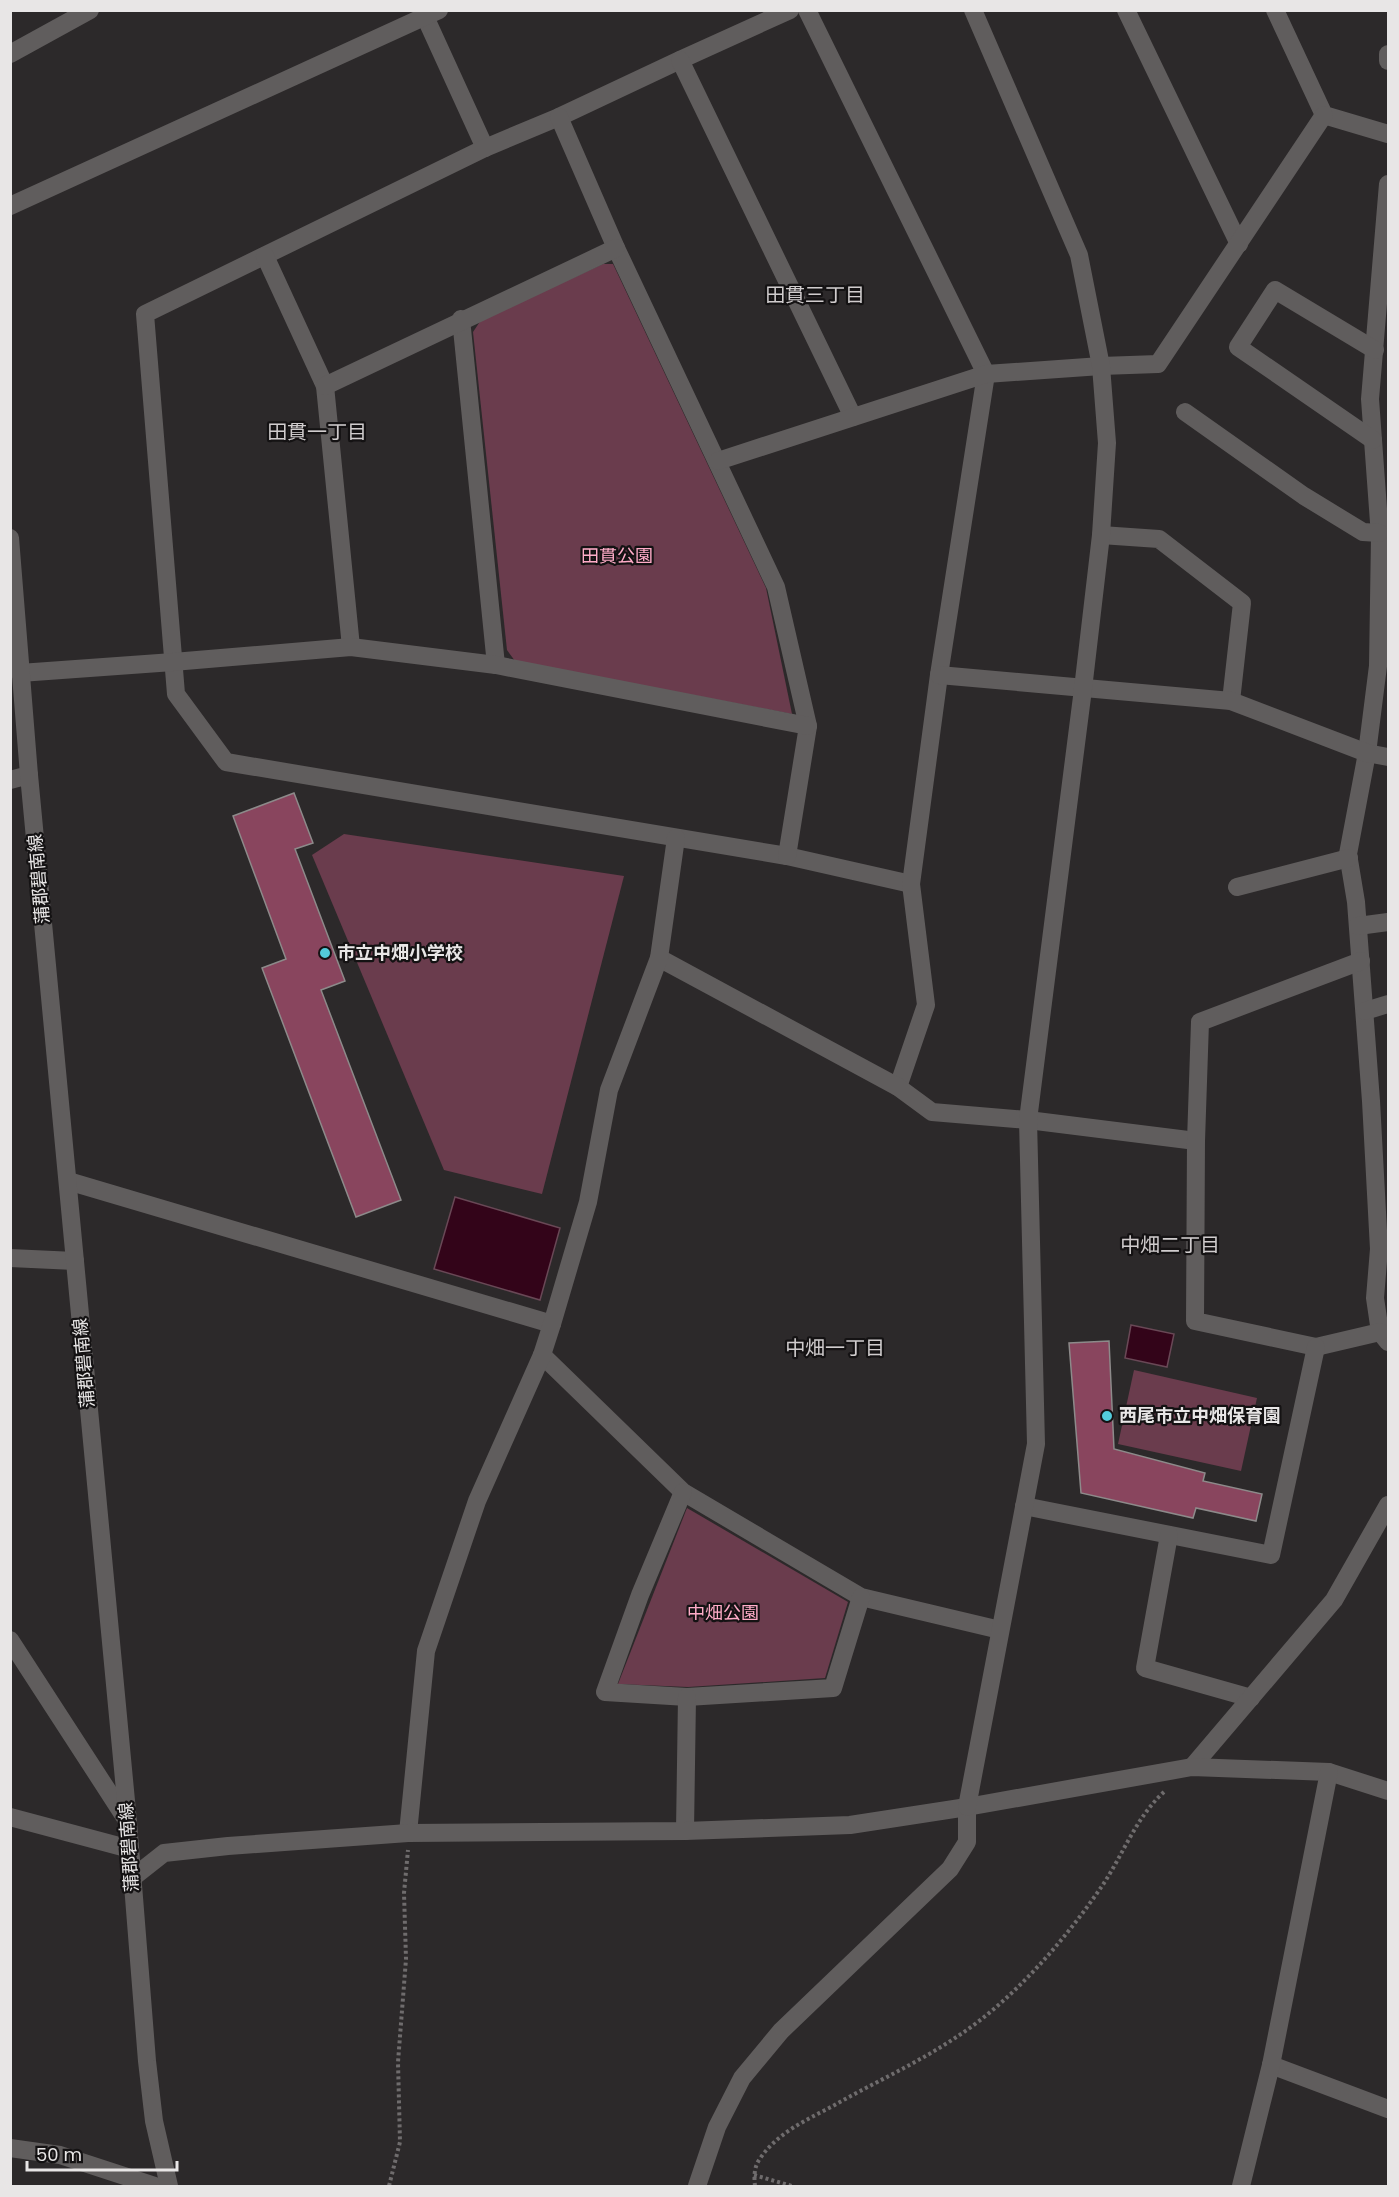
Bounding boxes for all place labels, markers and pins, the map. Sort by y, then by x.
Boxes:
place label: 市立中畑小学校 [337,940,463,965]
marker: 市立中畑小学校 [318,946,332,960]
place label: 西尾市立中畑保育園 [1119,1403,1281,1428]
marker: 西尾市立中畑保育園 [1100,1409,1114,1423]

